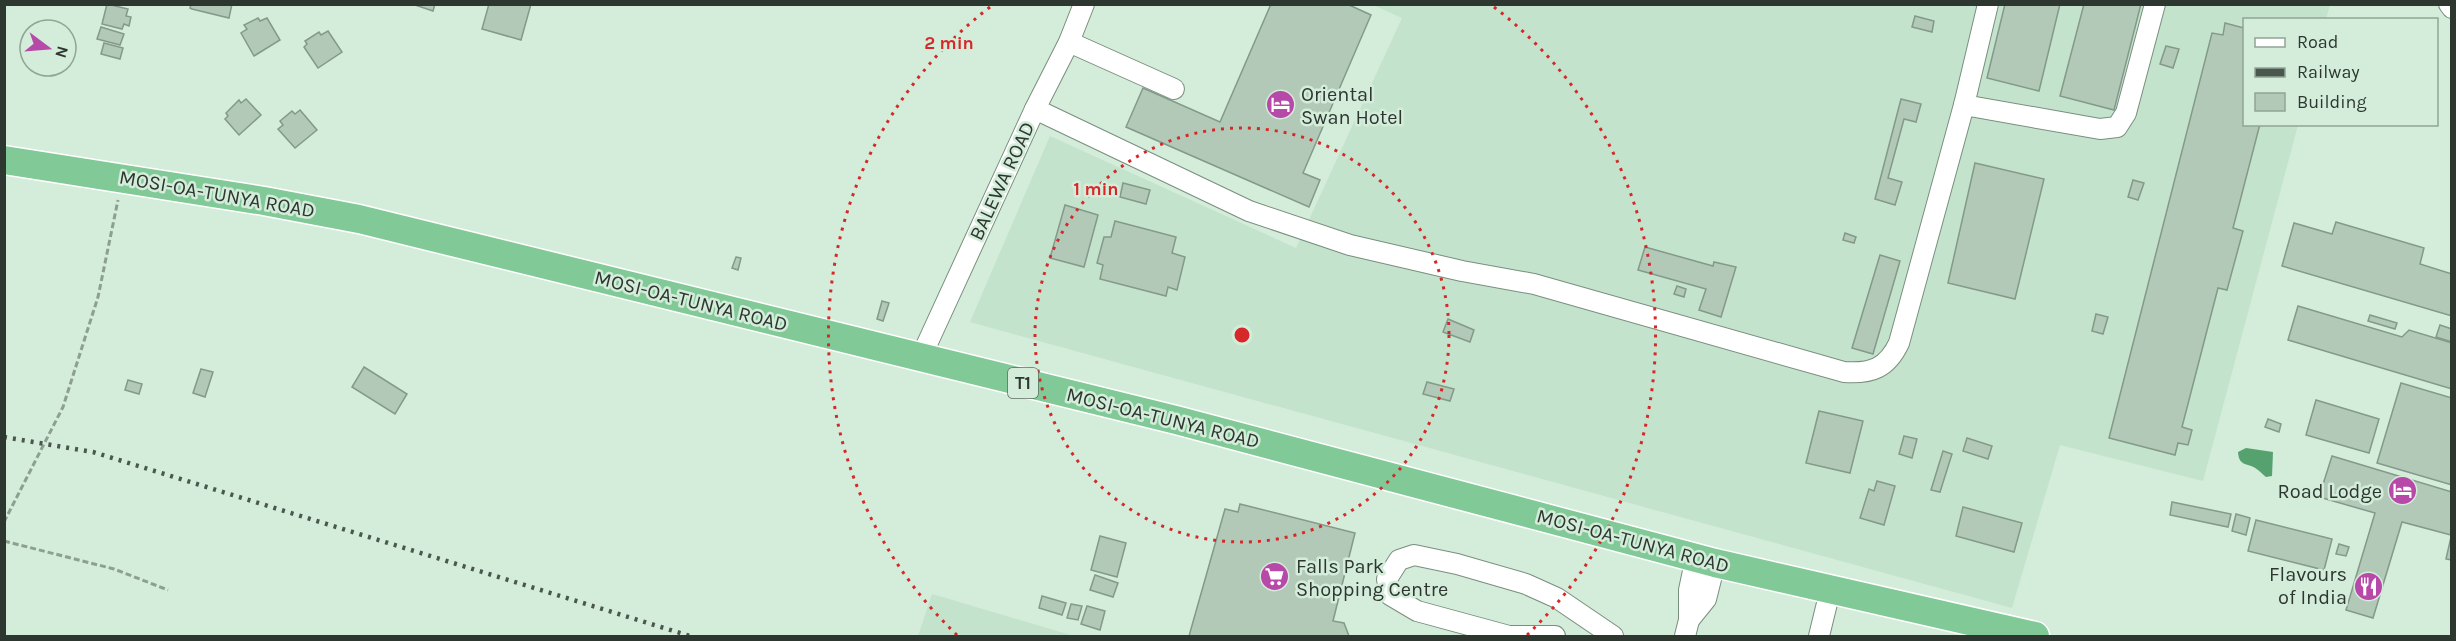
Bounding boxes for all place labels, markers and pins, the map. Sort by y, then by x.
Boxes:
place label: Oriental Swan Hotel [1301,83,1403,129]
hotel icon: Oriental Swan Hotel [1264,89,1296,121]
centre of rings [1232,325,1252,345]
hotel icon: Road Lodge [2387,475,2419,507]
place label: Road Lodge [2278,480,2382,503]
place label: Falls Park Shopping Centre [1296,555,1448,601]
supermarket icon: Falls Park Shopping Centre [1259,561,1291,593]
place label: Flavours of India [2269,563,2347,609]
restaurant icon: Flavours of India [2352,570,2384,602]

